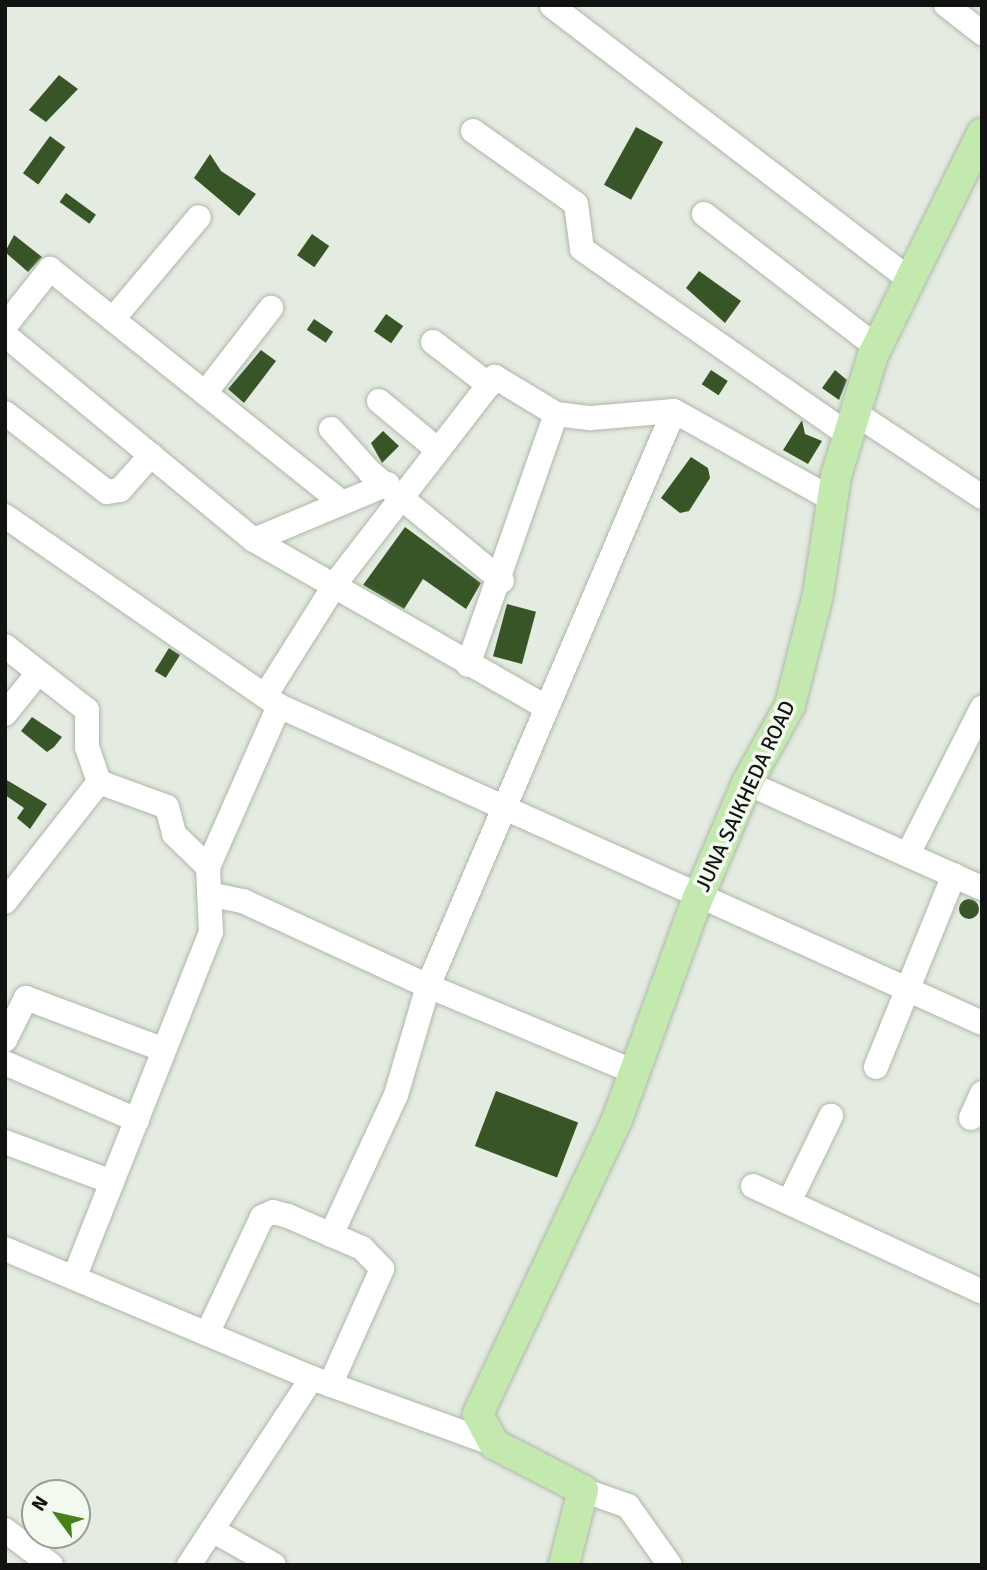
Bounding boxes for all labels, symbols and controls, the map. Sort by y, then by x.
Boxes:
street label: JUNA SAIKHEDA ROAD [690,697,800,895]
north arrow [21,1479,91,1549]
text: N [26,1492,54,1516]

